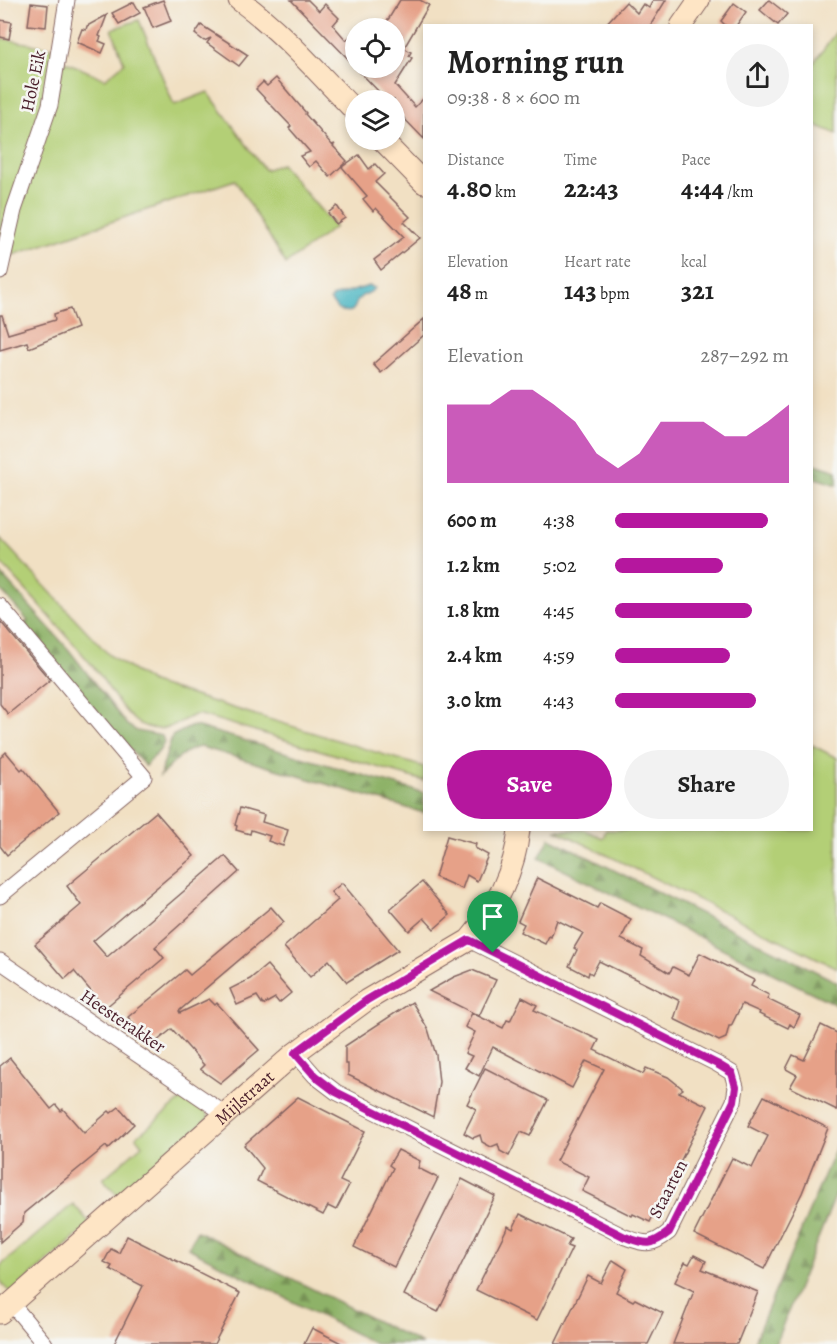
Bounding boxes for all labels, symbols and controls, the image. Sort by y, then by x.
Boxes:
map controls [345,18,405,150]
button: locate [345,18,405,78]
text: Morning run [447,39,624,84]
button: share [726,44,789,107]
street label: Hole Eik [15,48,51,114]
text: 09:38 · 8 × 600 m [447,84,580,111]
button: layers [345,90,405,150]
text: Distance [447,149,504,171]
text: Time [564,149,597,171]
text: Pace [681,149,711,171]
text: 4.80 [447,171,492,206]
text: 22:43 [564,171,619,206]
text: 4:44 [681,171,724,206]
text: km [492,181,516,203]
text: /km [724,181,754,203]
text: Elevation [447,251,508,273]
text: Heart rate [564,251,631,273]
text: kcal [681,251,707,273]
text: 48 [447,273,472,308]
text: 143 [564,273,597,308]
text: 321 [681,273,714,308]
text: m [472,283,488,305]
text: bpm [597,283,630,305]
text: Elevation [447,342,524,369]
text: 287–292 m [701,342,789,369]
text: 600 m [447,507,497,534]
text: 4:38 [543,507,575,534]
text: 1.2 km [447,552,500,579]
text: 5:02 [543,552,577,579]
text: 1.8 km [447,597,500,624]
text: 4:45 [543,597,574,624]
text: 2.4 km [447,642,502,669]
text: 4:59 [543,642,575,669]
text: 3.0 km [447,687,502,714]
text: 4:43 [543,687,574,714]
button: Save [447,750,612,819]
button: Share [624,750,789,819]
pin [467,891,518,953]
icon: arrive [476,900,509,933]
street label: Heesterakker [76,984,170,1058]
street label: Mijlstraat [210,1065,279,1130]
street label: Staarten [643,1155,693,1223]

